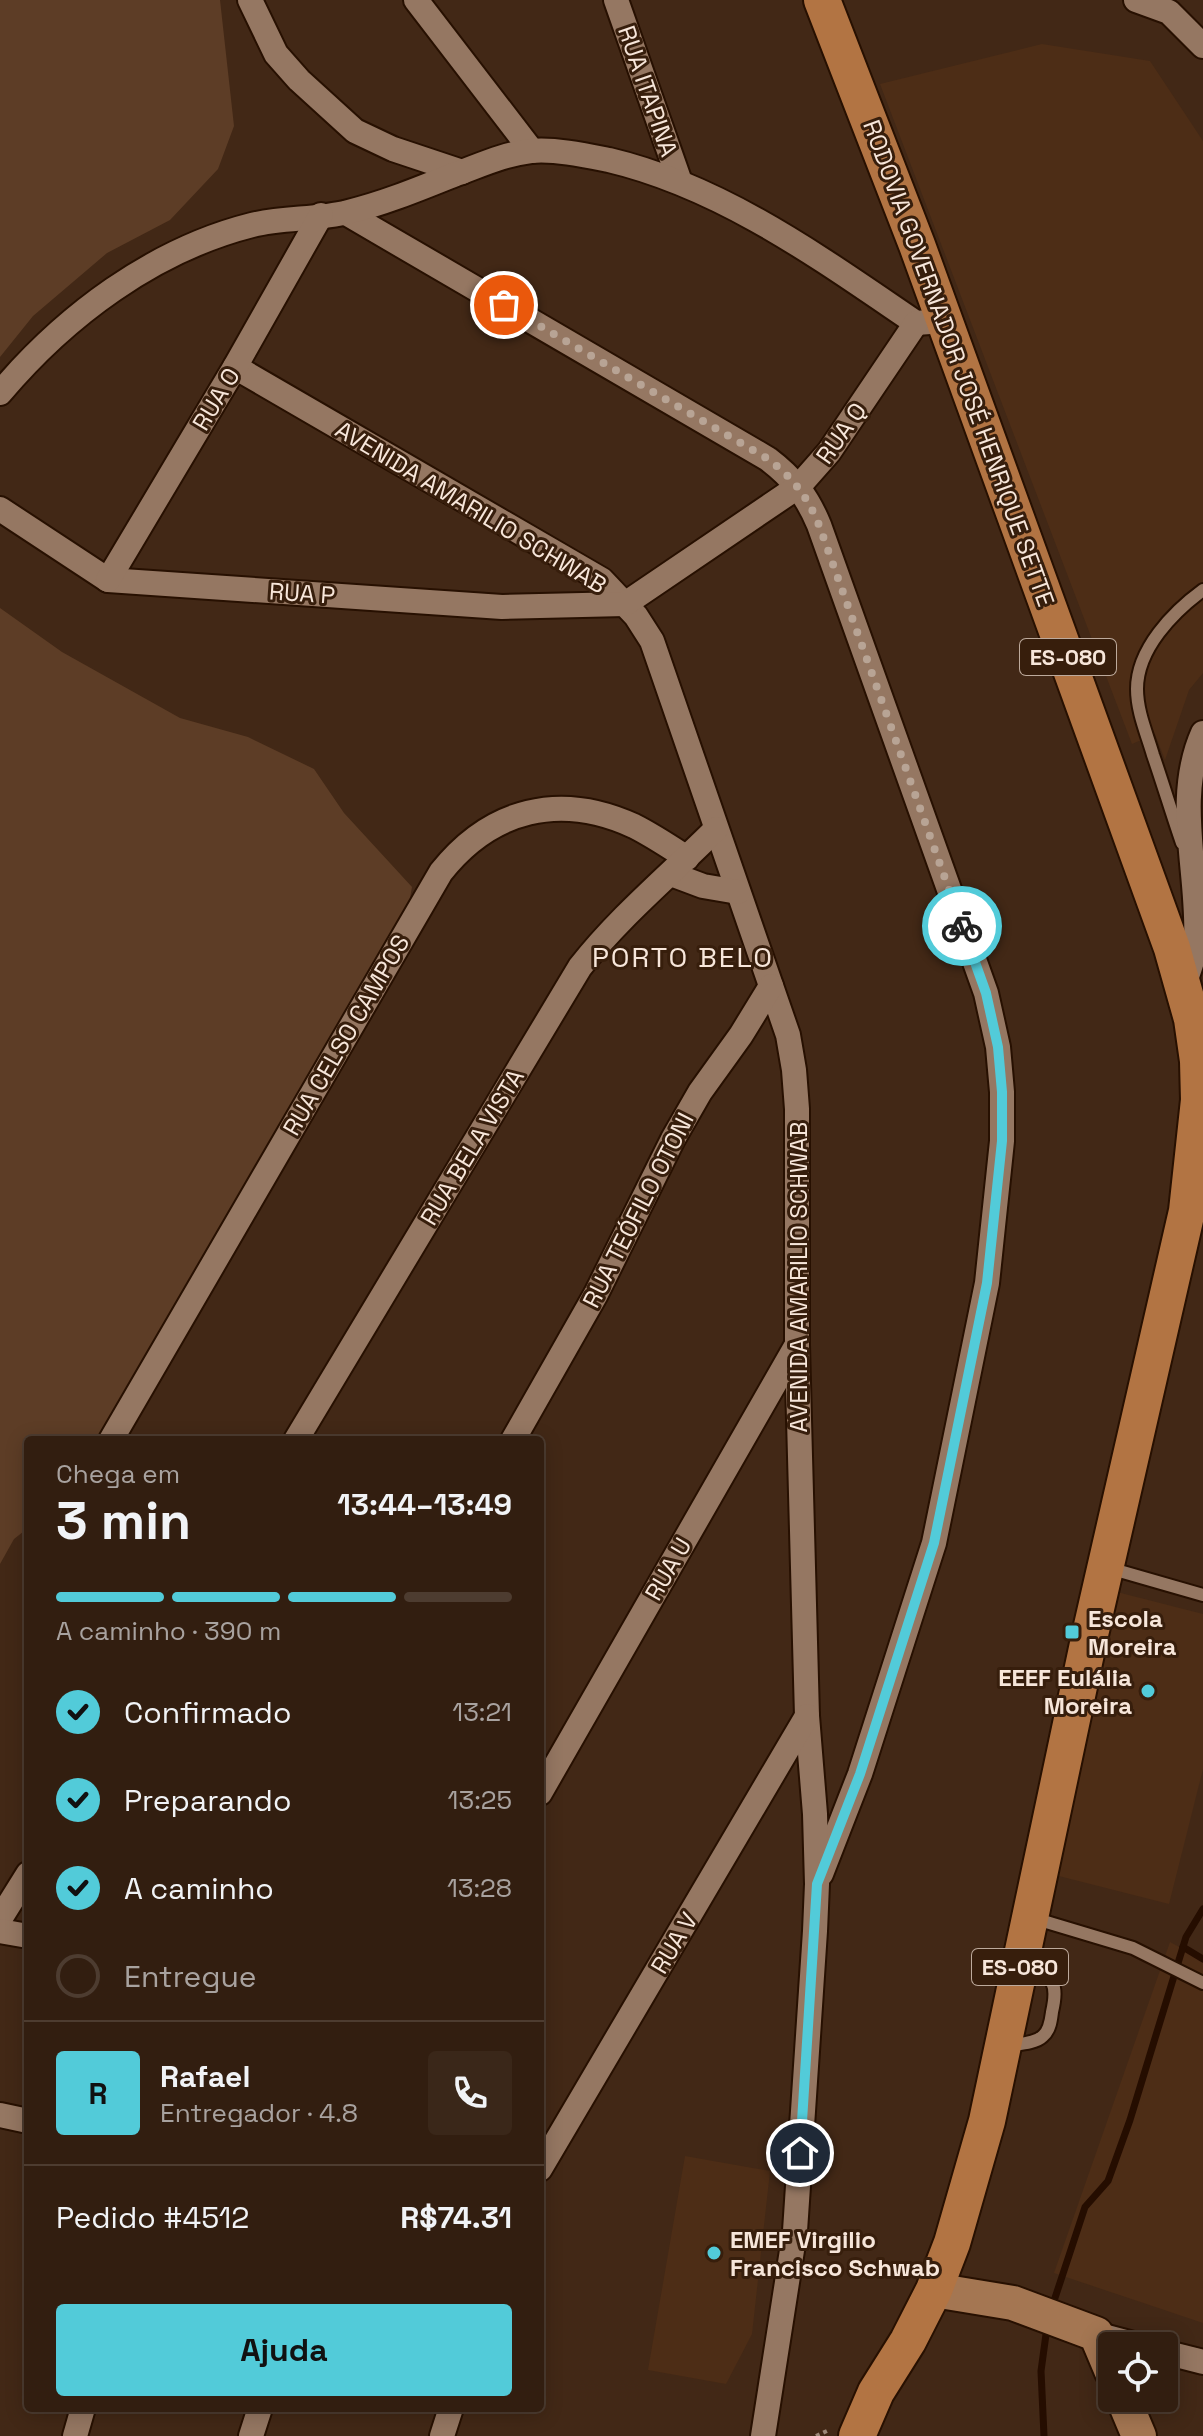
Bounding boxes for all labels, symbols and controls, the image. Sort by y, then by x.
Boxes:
street label: RUA ITAPINA [611,21,685,161]
street label: RODOVIA GOVERNADOR JOSÉ HENRIQUE SETTE [856,116,1062,610]
pin [470,271,538,339]
icon: bag [482,283,526,327]
street label: RUA O [185,362,247,436]
street label: RUA Q [809,396,873,470]
street label: AVENIDA AMARILIO SCHWAB [330,414,612,600]
street label: RUA P [268,575,336,611]
road number: ES-080 [1020,639,1116,675]
courier [922,886,1002,966]
icon: bike [940,904,984,948]
street label: RUA CELSO CAMPOS [276,929,416,1141]
district label: PORTO BELO [592,939,774,975]
street label: RUA BELA VISTA [413,1063,531,1231]
street label: RUA TEÓFILO OTONI [575,1107,701,1313]
street label: AVENIDA AMARILIO SCHWAB [783,1122,814,1432]
text: Chega em [56,1457,180,1491]
text: 13:44–13:49 [337,1485,512,1524]
text: 3 min [56,1488,191,1554]
street label: RUA U [638,1532,698,1606]
place label: Escola Moreira [1088,1603,1176,1662]
text: A caminho · 390 m [56,1614,281,1648]
marker: Escola Moreira [1063,1623,1081,1641]
place label: EEEF Eulália Moreira [998,1662,1132,1721]
marker: EEEF Eulália Moreira [1139,1682,1157,1700]
icon: check [56,1690,100,1734]
text: Confirmado [124,1693,291,1732]
text: 13:21 [452,1695,512,1729]
icon: check [56,1778,100,1822]
text: Preparando [124,1781,291,1820]
text: 13:25 [448,1783,512,1817]
icon: check [56,1866,100,1910]
text: A caminho [124,1869,274,1908]
text: 13:28 [447,1871,512,1905]
street label: RUA V [644,1906,704,1979]
road number: ES-080 [972,1949,1068,1985]
text: Entregue [124,1957,257,1996]
button: phone [428,2051,512,2135]
text: Rafael [160,2057,250,2096]
text: R [89,2074,107,2113]
text: Entregador · 4.8 [160,2096,358,2130]
pin [766,2119,834,2187]
icon: home [778,2131,822,2175]
text: Pedido #4512 [56,2198,249,2237]
text: R$74.31 [400,2198,512,2237]
place label: EMEF Virgilio Francisco Schwab [730,2224,940,2283]
marker: EMEF Virgilio Francisco Schwab [705,2244,723,2262]
button: Ajuda [56,2304,512,2396]
map controls [1098,2332,1178,2412]
button: locate [1098,2332,1178,2412]

